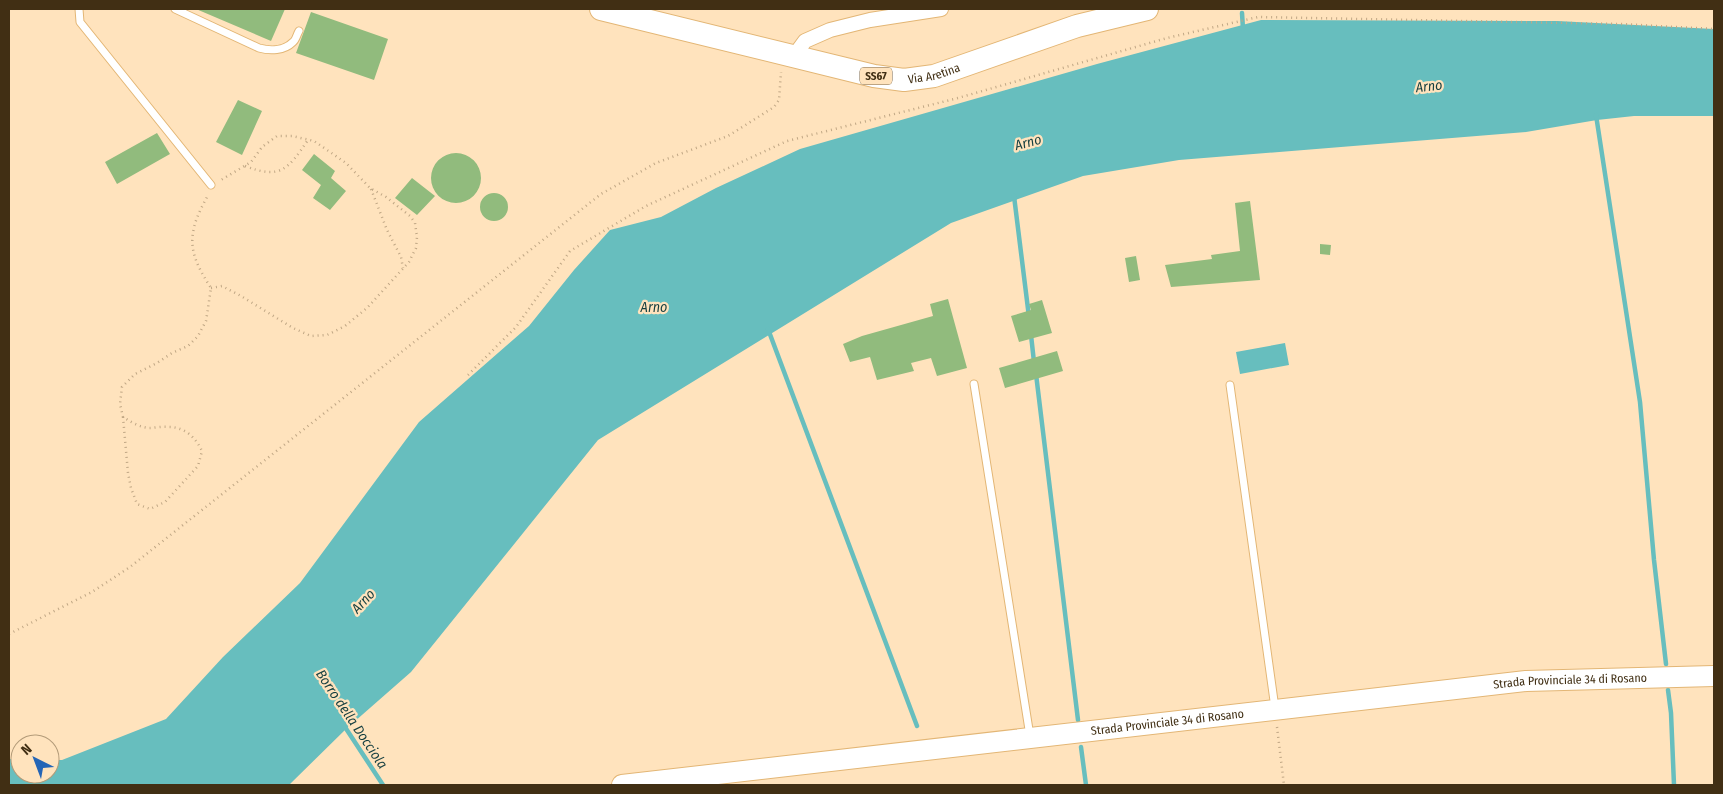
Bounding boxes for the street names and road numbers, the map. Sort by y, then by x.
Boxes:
street label: Via Aretina [907,60,962,86]
road number: SS67 [860,68,892,84]
street label: Strada Provinciale 34 di Rosano [1492,671,1647,692]
street label: Strada Provinciale 34 di Rosano [1090,706,1245,738]

